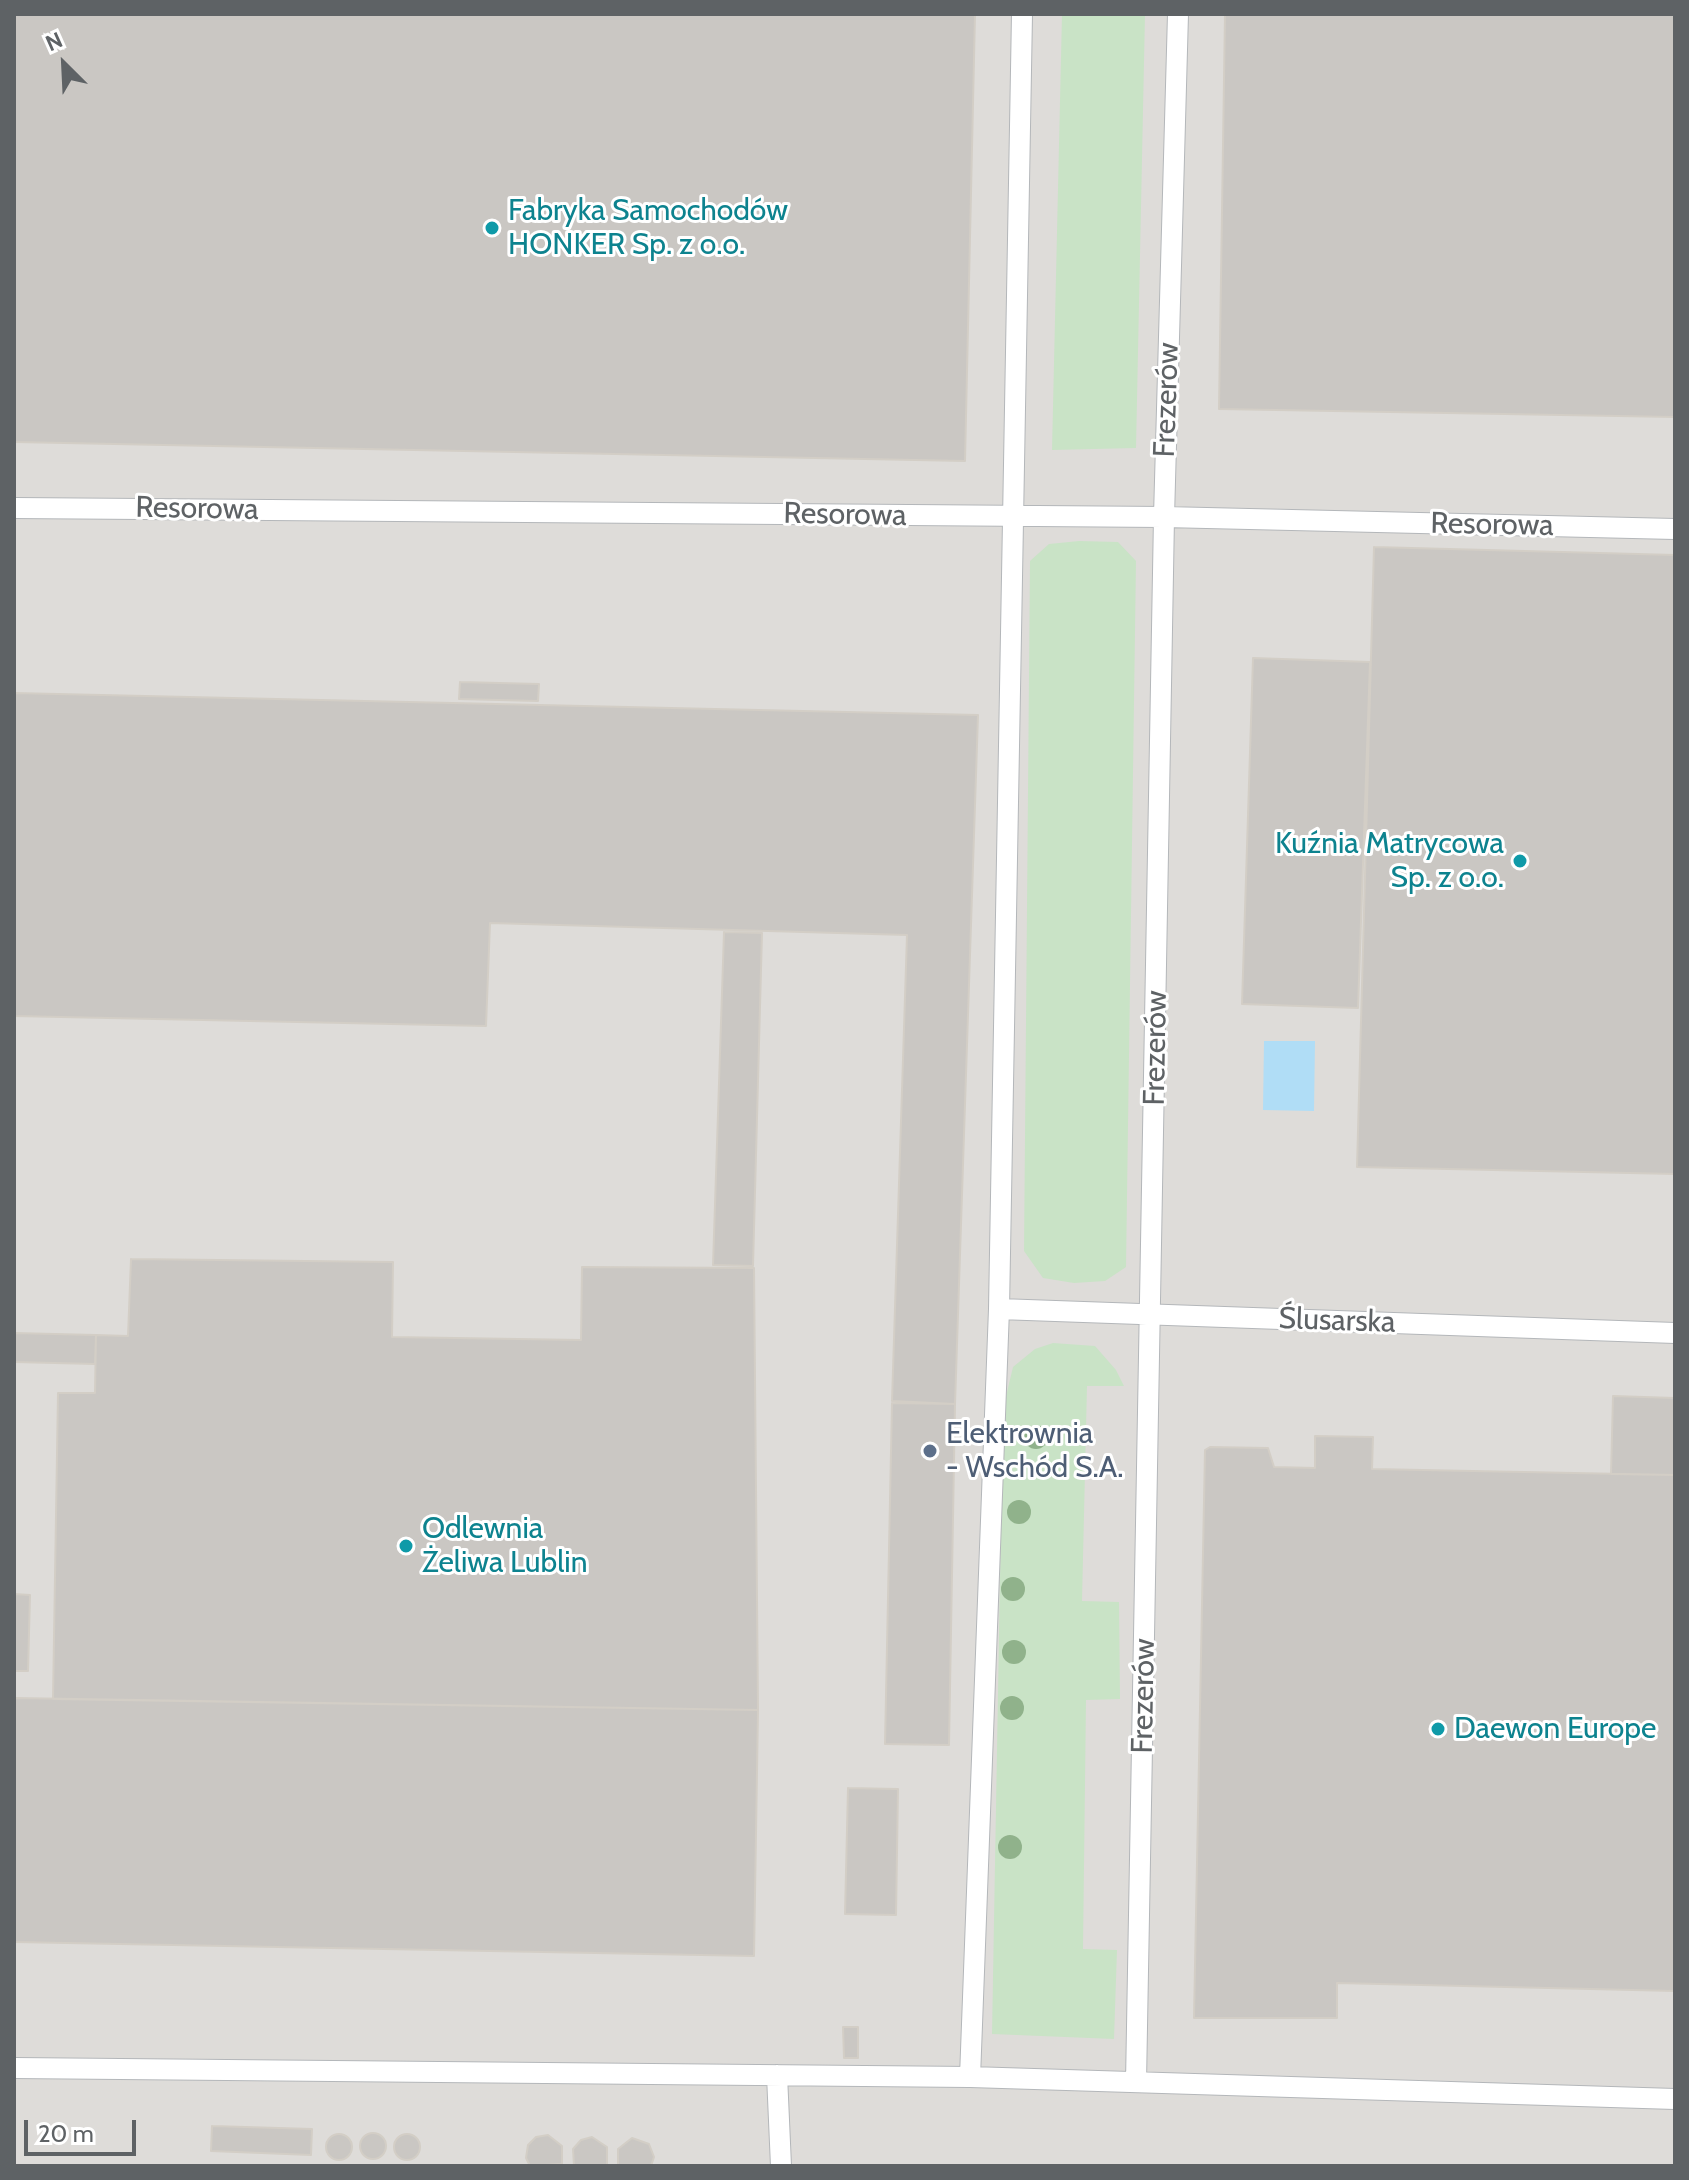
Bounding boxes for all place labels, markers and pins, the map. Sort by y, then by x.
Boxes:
place label: Fabryka Samochodów HONKER Sp. z o.o. [508,193,788,264]
marker: Fabryka Samochodów HONKER Sp. z o.o. [483,219,501,237]
place label: Kuźnia Matrycowa Sp. z o.o. [1275,826,1504,896]
marker: Kuźnia Matrycowa Sp. z o.o. [1511,852,1529,870]
place label: Elektrownia - Wschód S.A. [946,1416,1123,1486]
marker: Elektrownia - Wschód S.A. [921,1442,939,1460]
place label: Odlewnia Żeliwa Lublin [422,1511,587,1582]
marker: Odlewnia Żeliwa Lublin [397,1537,415,1555]
place label: Daewon Europe [1454,1711,1656,1747]
marker: Daewon Europe [1429,1720,1447,1738]

